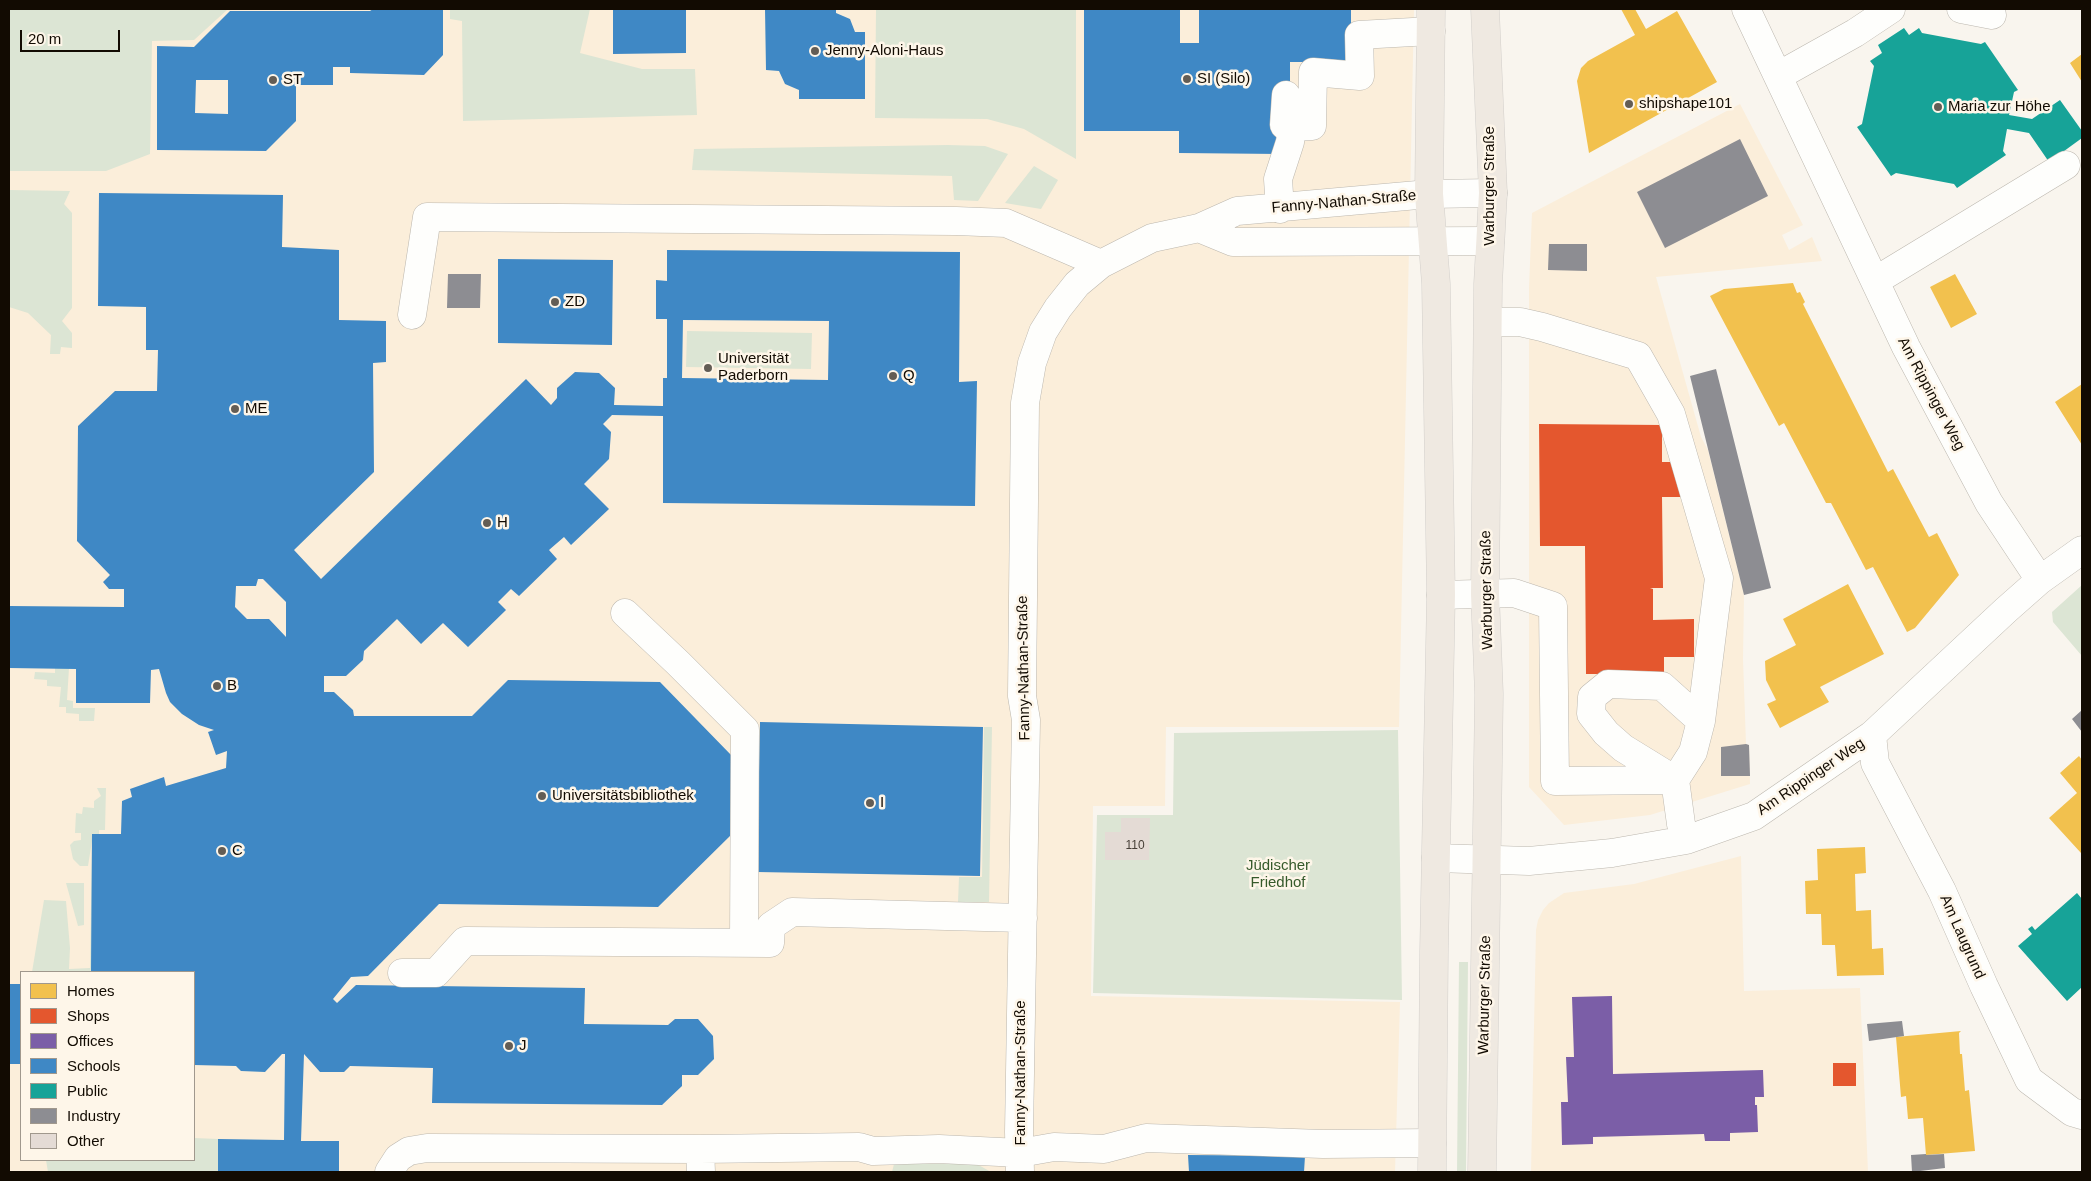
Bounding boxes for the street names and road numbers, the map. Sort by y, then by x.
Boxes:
street label: Warburger Straße [1481,126,1499,246]
street label: Fanny-Nathan-Straße [1271,187,1417,217]
street label: Am Rippinger Weg [1894,334,1968,454]
street label: Warburger Straße [1477,530,1497,650]
street label: Fanny-Nathan-Straße [1014,595,1034,741]
street label: Am Rippinger Weg [1754,734,1868,820]
street label: Am Laugrund [1935,892,1989,982]
street label: Warburger Straße [1475,935,1495,1055]
street label: Fanny-Nathan-Straße [1012,1000,1030,1146]

